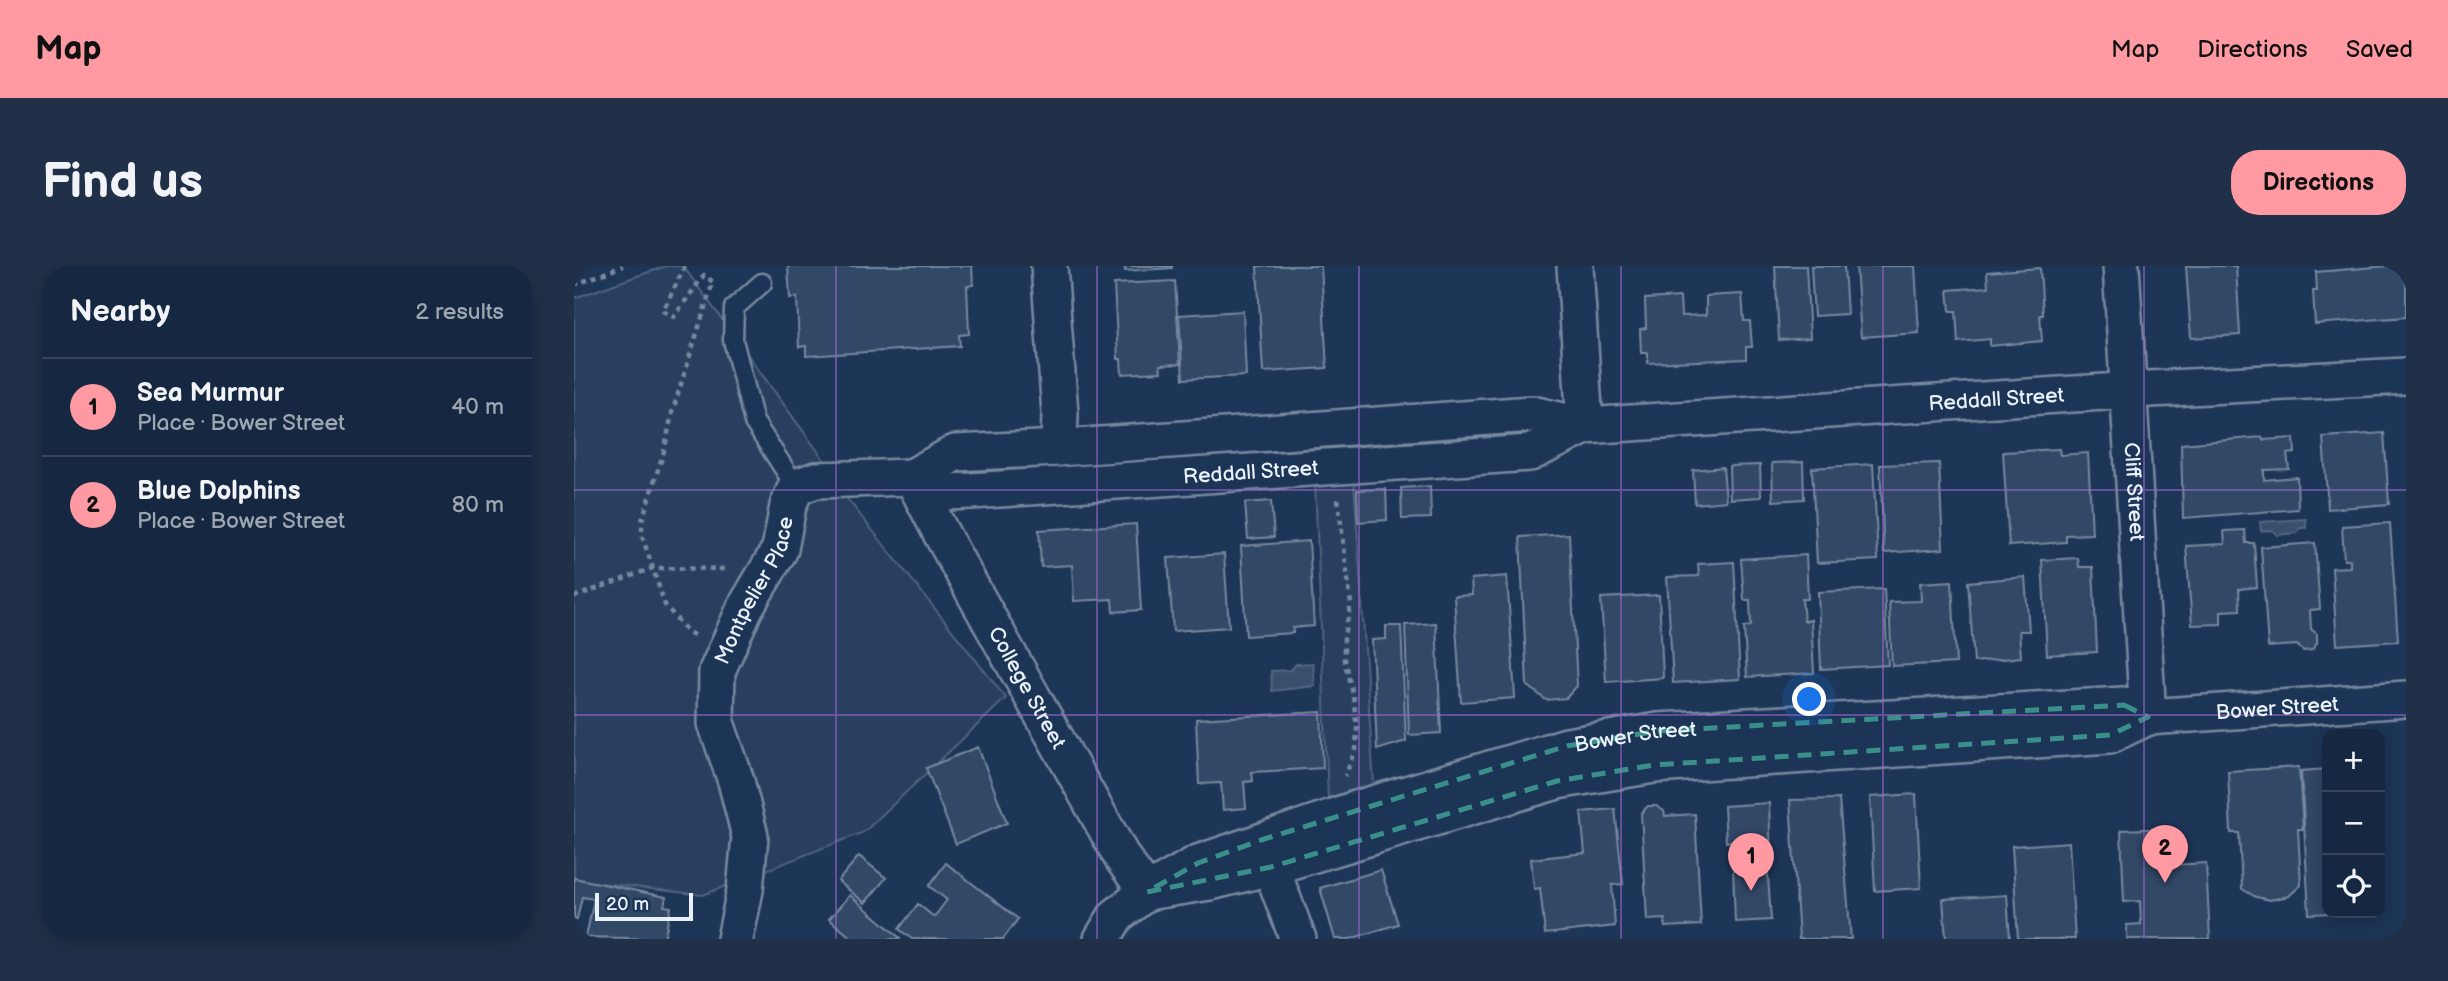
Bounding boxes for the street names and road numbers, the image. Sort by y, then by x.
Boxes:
street label: Reddall Street [1928,382,2065,416]
street label: Cliff Street [2119,441,2150,542]
street label: Reddall Street [1182,455,1320,489]
street label: Montpelier Place [709,514,798,668]
street label: College Street [983,622,1072,754]
street label: Bower Street [2215,691,2340,725]
street label: Bower Street [1572,716,1698,757]

